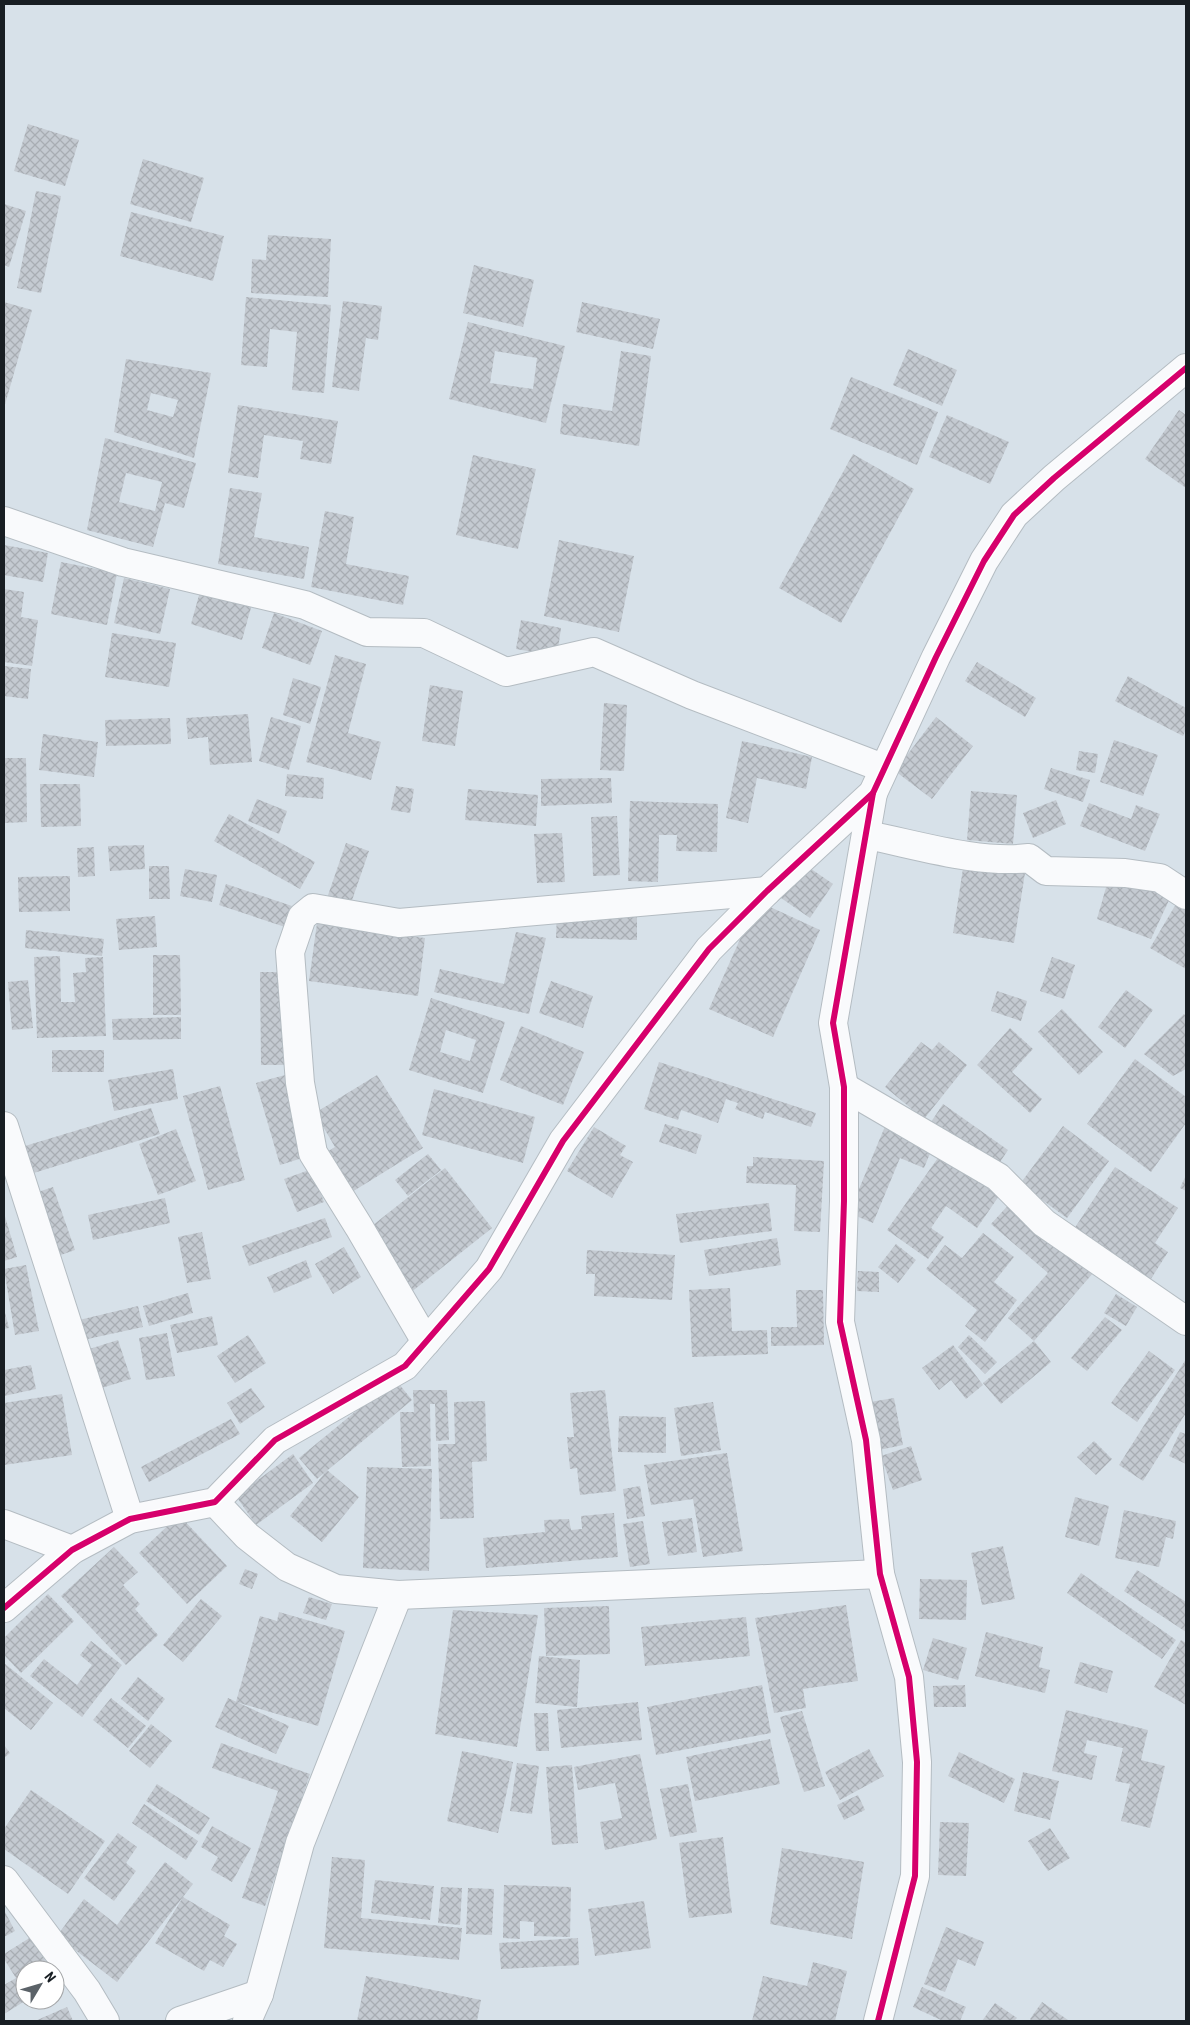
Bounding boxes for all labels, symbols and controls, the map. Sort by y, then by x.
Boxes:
north arrow [15,1960,65,2010]
text: N [41,1969,59,1985]

